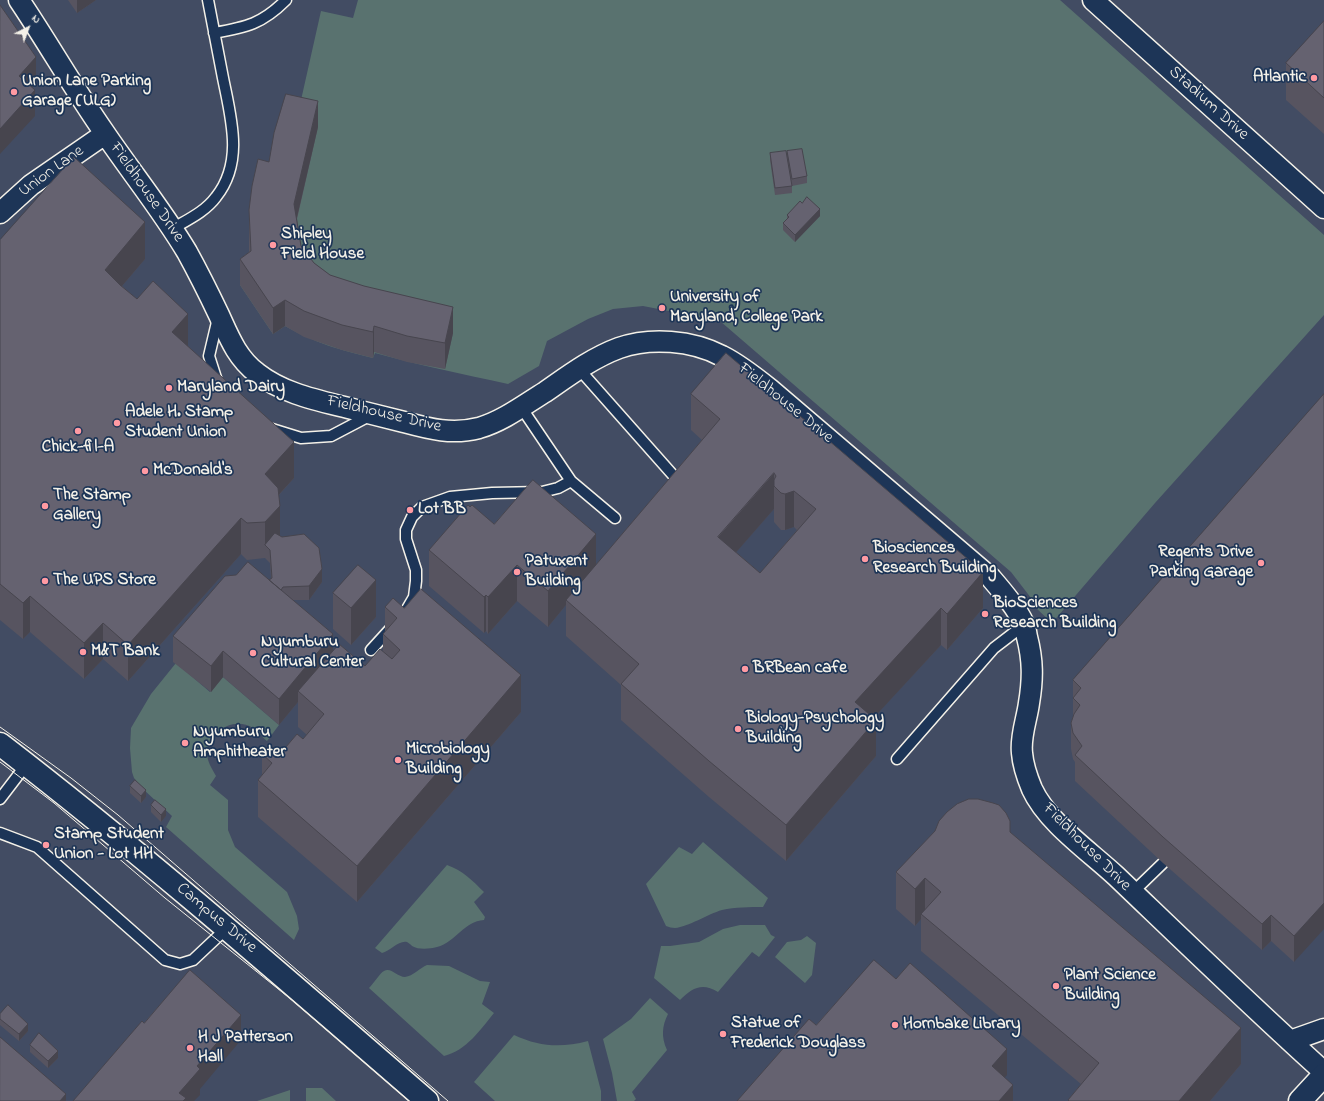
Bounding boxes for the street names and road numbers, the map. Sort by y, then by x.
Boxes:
street label: Stadium Drive [1164,63,1252,145]
street label: Fieldhouse Drive [104,139,188,247]
street label: Union Lane [16,142,88,202]
street label: Fieldhouse Drive [733,359,837,449]
street label: Fieldhouse Drive [325,392,443,438]
street label: Fieldhouse Drive [1038,800,1134,896]
street label: Campus Drive [172,879,260,959]

